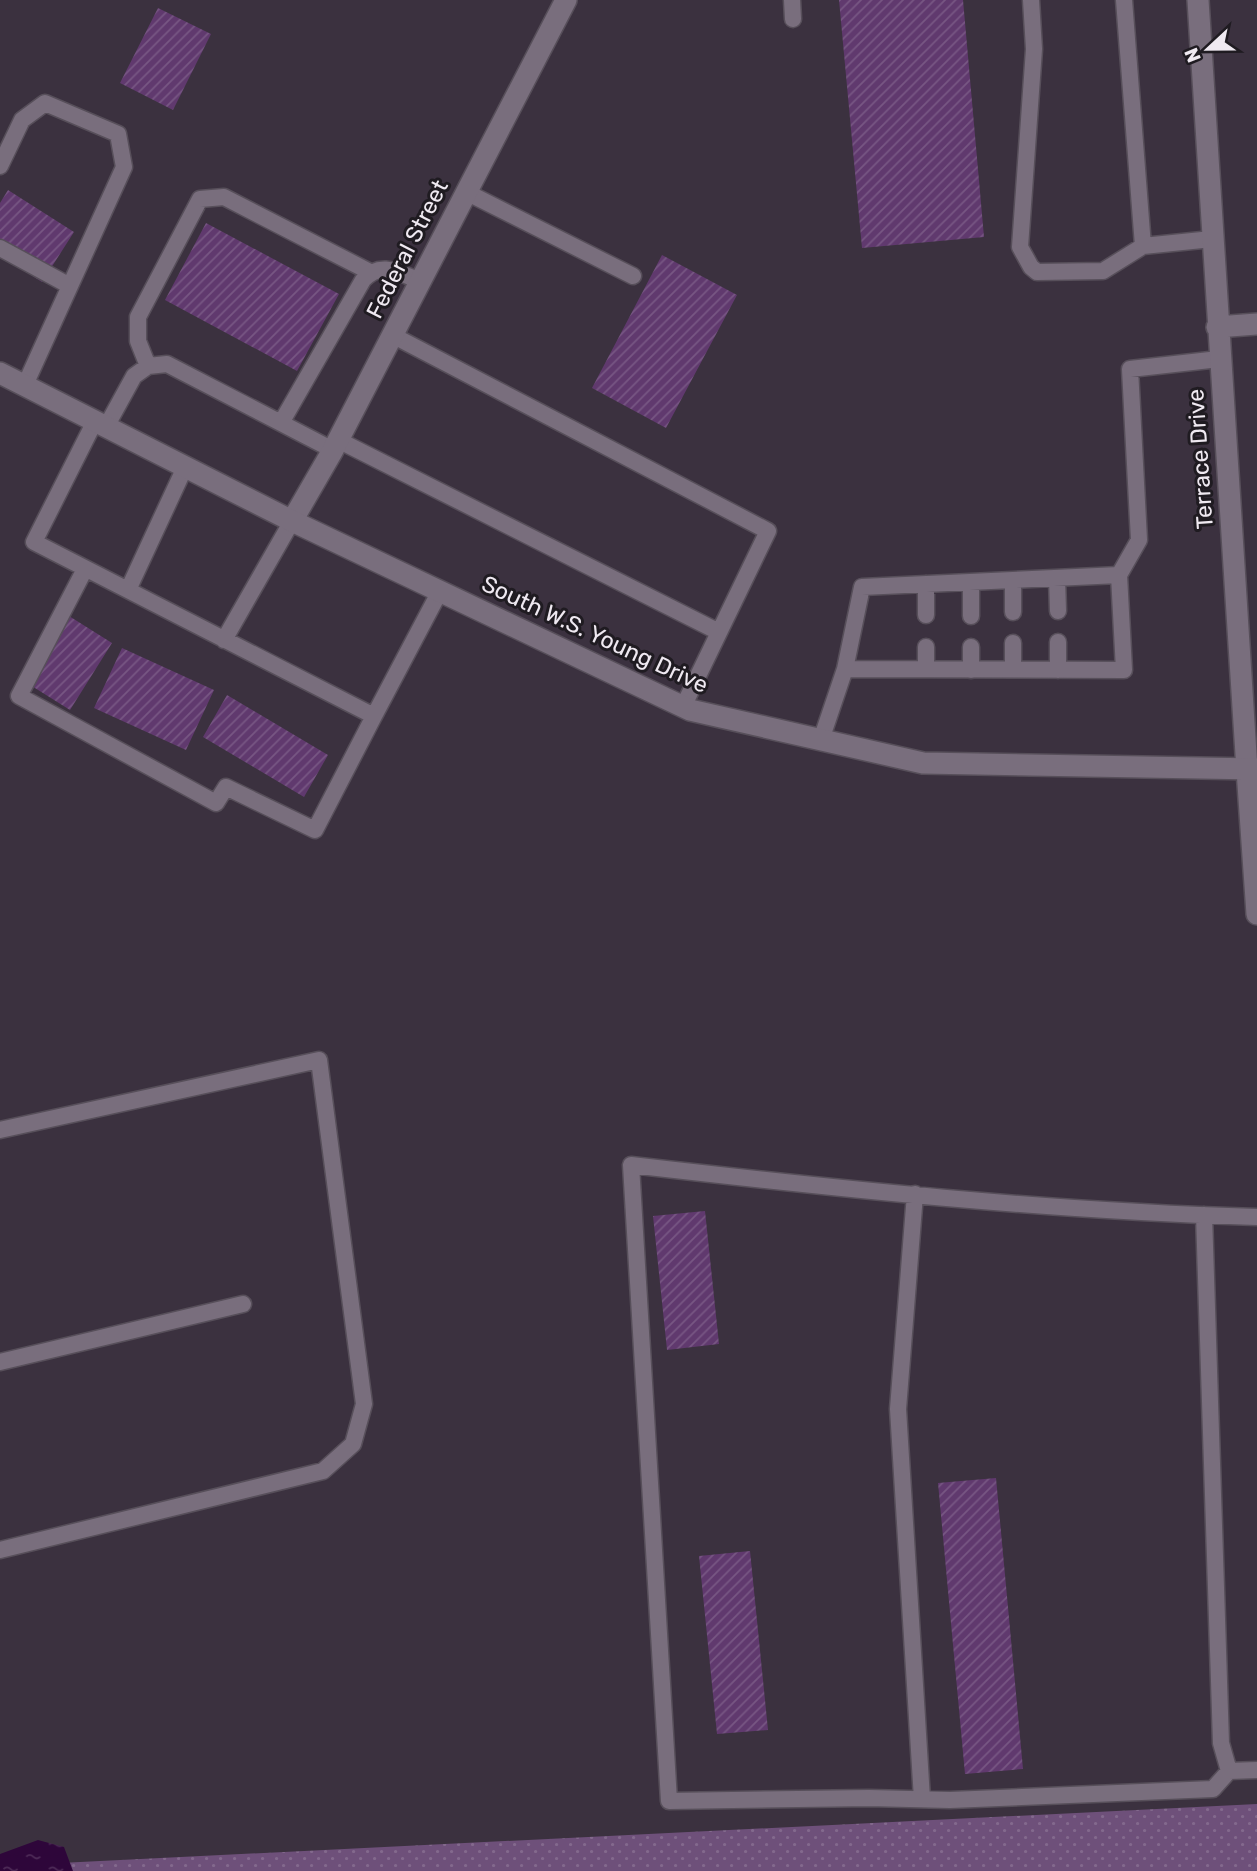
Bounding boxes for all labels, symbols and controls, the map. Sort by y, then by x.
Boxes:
north arrow [1173,14,1243,84]
text: N [1179,45,1206,66]
street label: Federal Street [360,175,454,323]
street label: Terrace Drive [1181,388,1219,530]
street label: South W.S. Young Drive [477,569,713,699]

